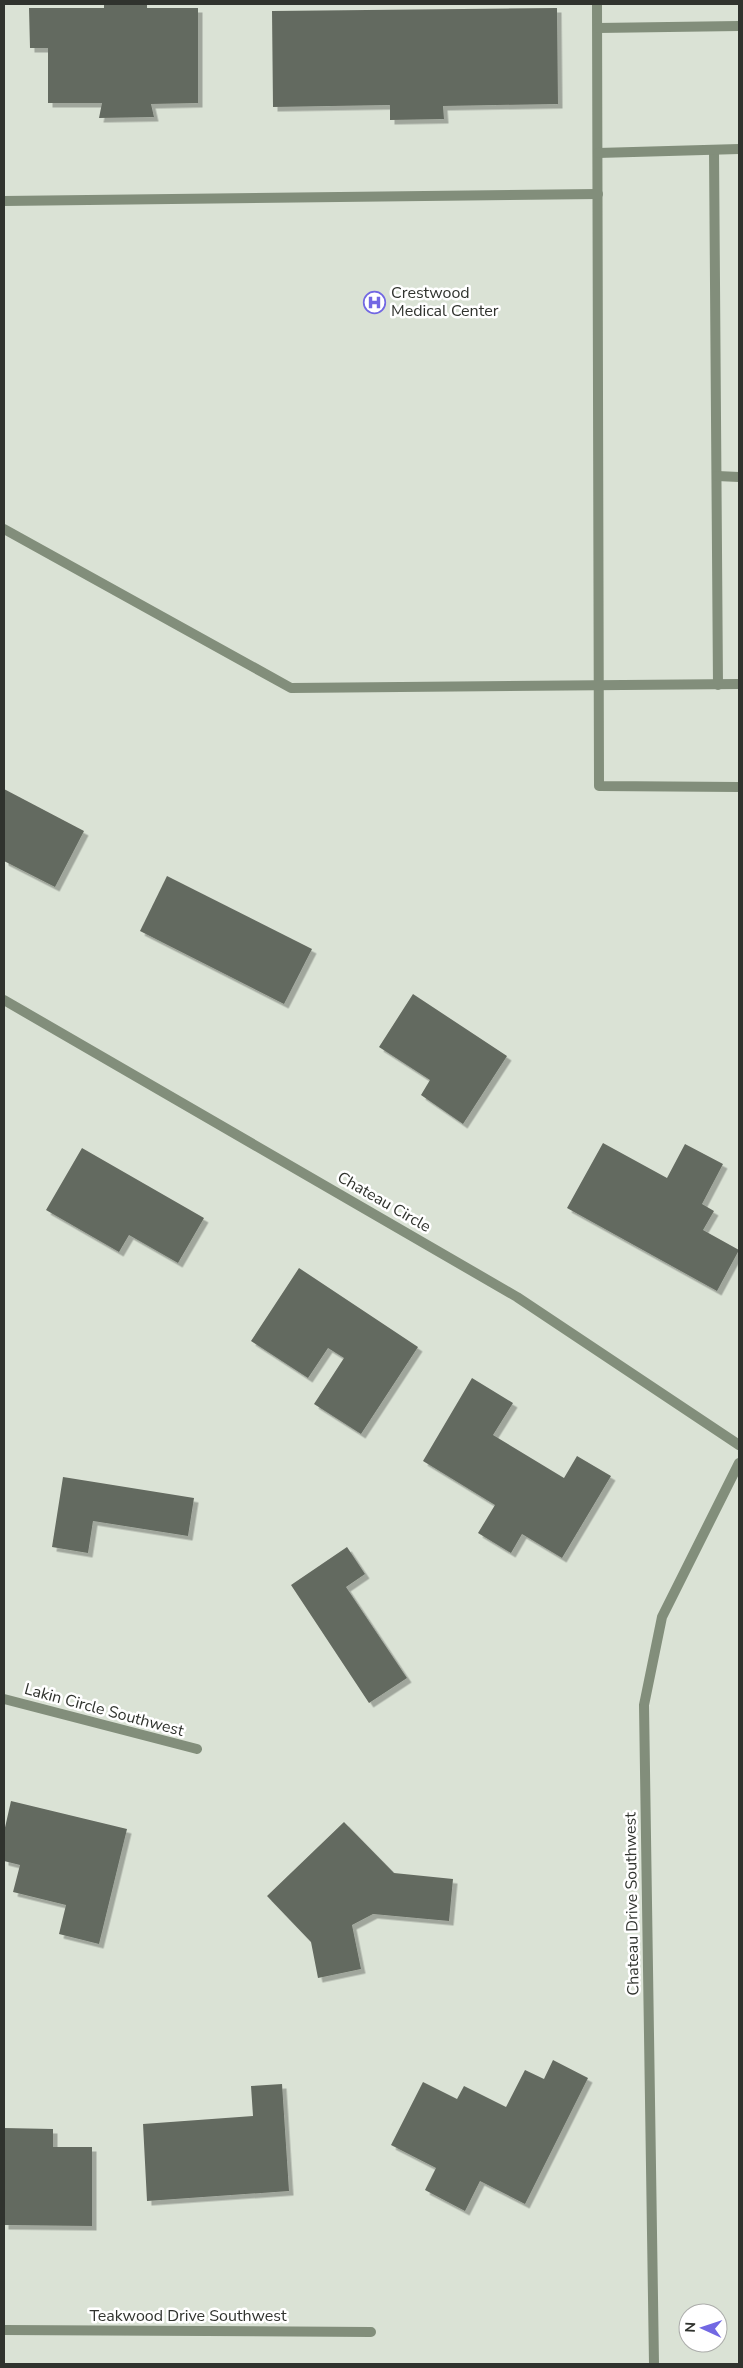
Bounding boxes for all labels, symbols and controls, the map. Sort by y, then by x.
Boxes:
place label: Crestwood Medical Center [391,282,499,322]
hospital icon: Crestwood Medical Center [363,290,387,314]
street label: Chateau Circle [333,1166,435,1238]
street label: Lakin Circle Southwest [22,1678,187,1742]
street label: Chateau Drive Southwest [619,1812,645,1996]
north arrow [678,2303,728,2353]
street label: Teakwood Drive Southwest [89,2305,287,2327]
text: N [681,2322,700,2333]

